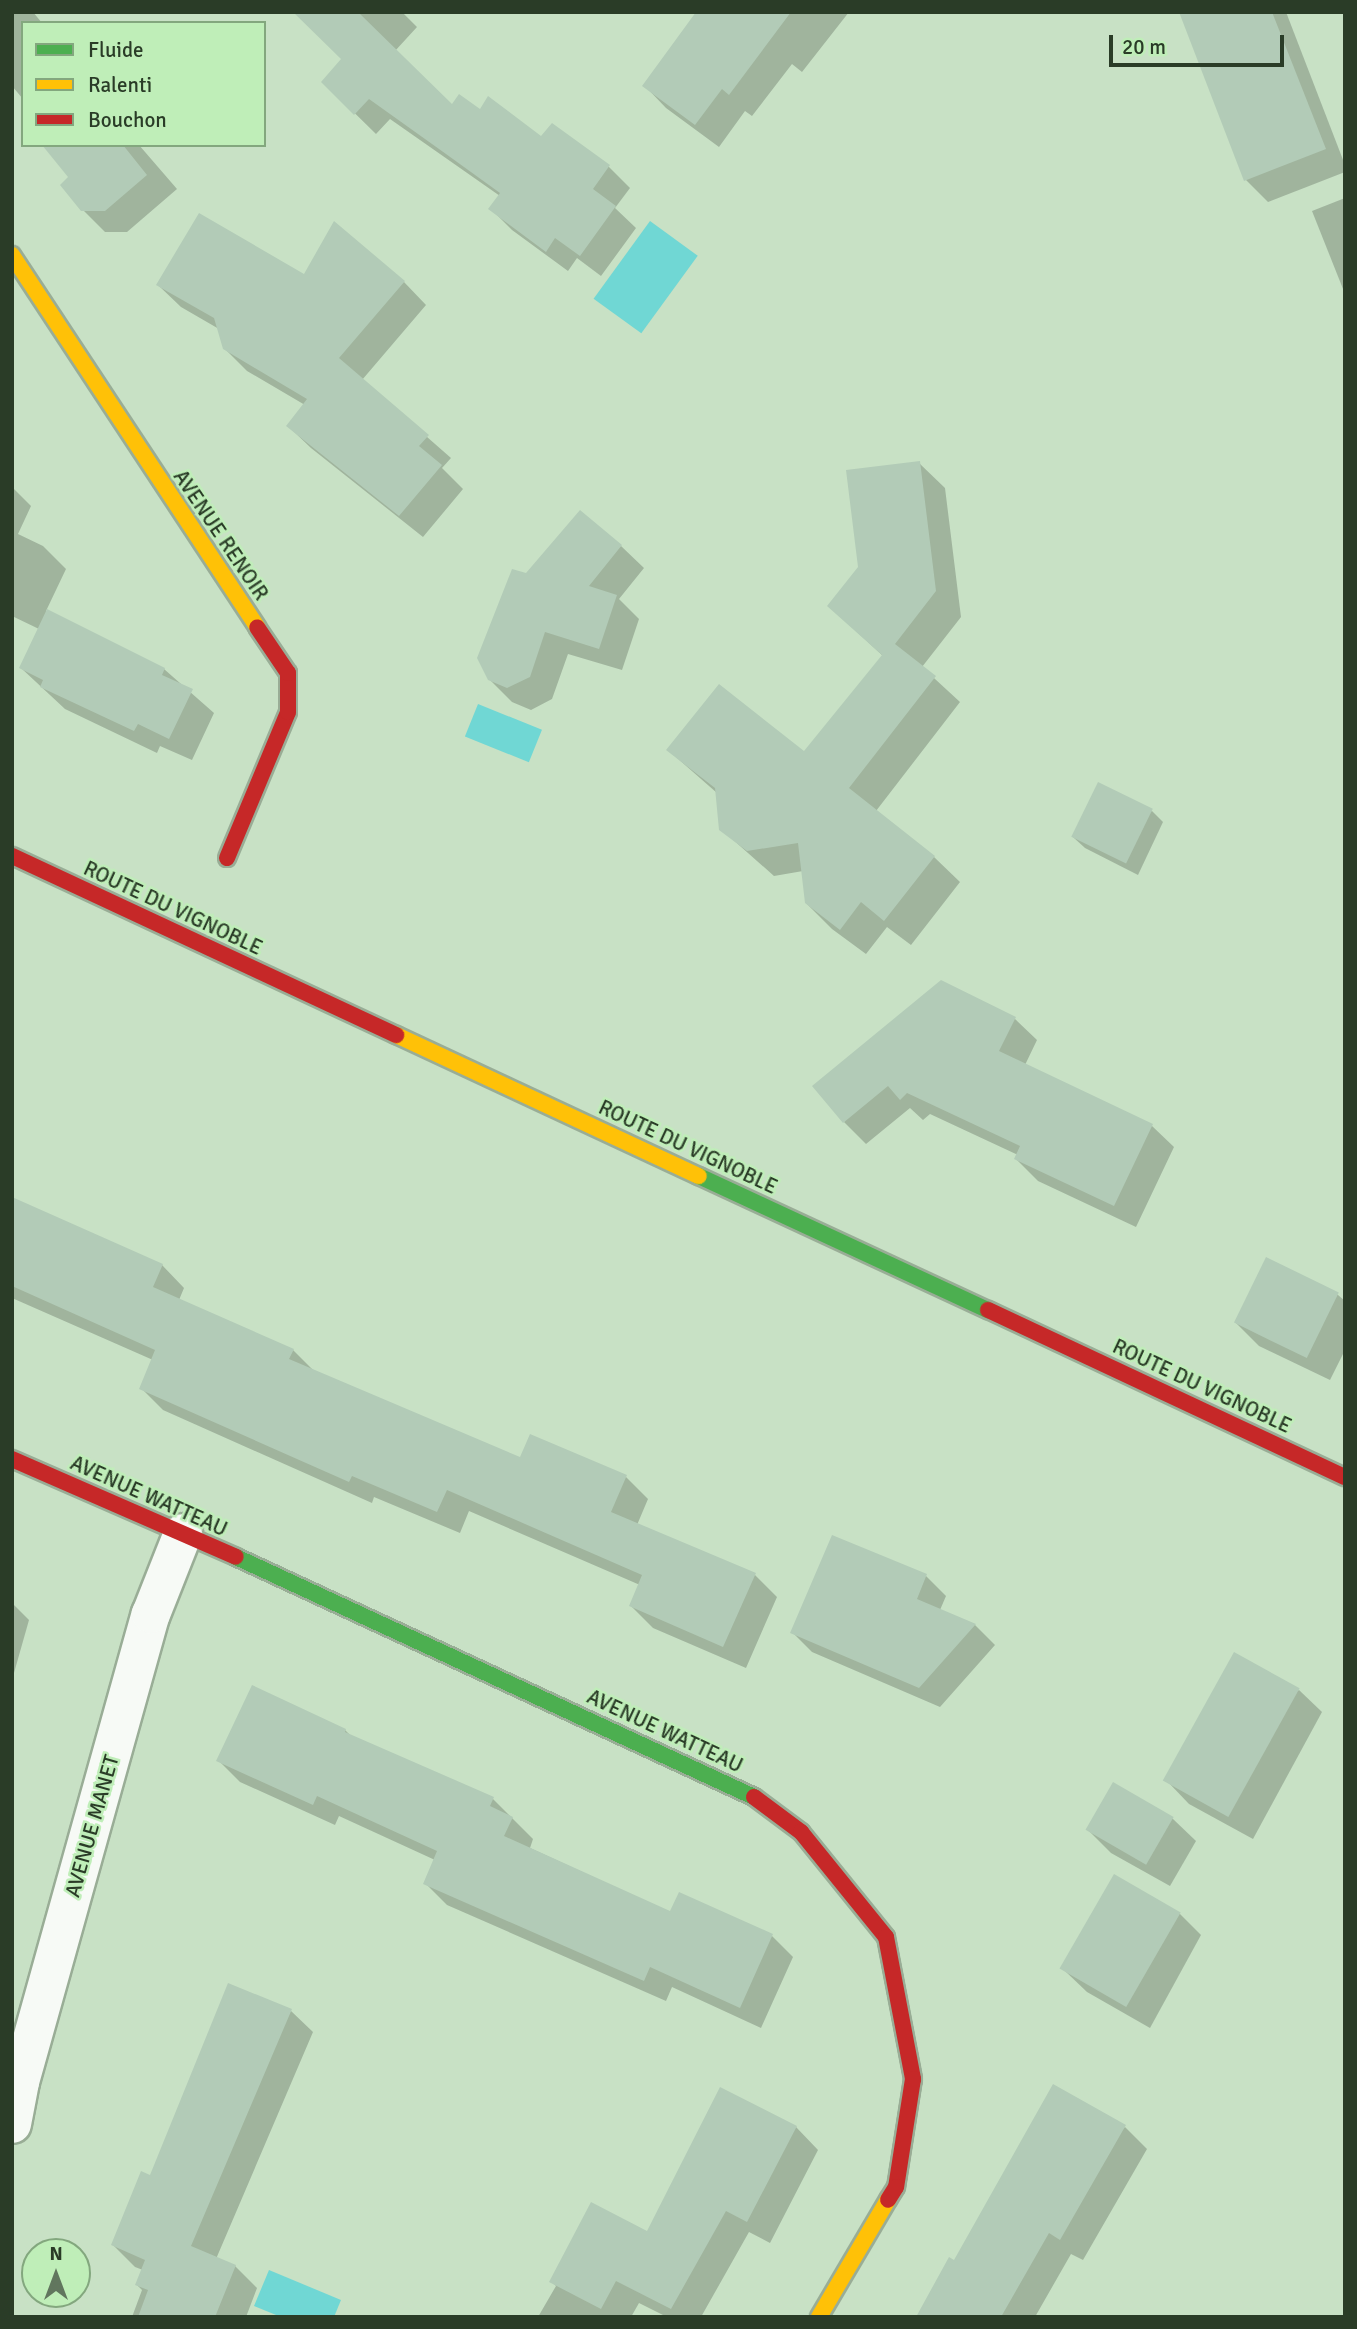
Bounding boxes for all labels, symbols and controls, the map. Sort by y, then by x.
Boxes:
legend [21,21,266,147]
scale bar [1112,21,1287,65]
text: 20 m [1122,34,1166,60]
text: Fluide [88,37,144,63]
text: Ralenti [88,72,152,98]
text: Bouchon [88,107,167,133]
street label: AVENUE RENOIR [168,465,274,605]
street label: ROUTE DU VIGNOBLE [80,855,266,961]
street label: ROUTE DU VIGNOBLE [595,1094,781,1200]
street label: ROUTE DU VIGNOBLE [1109,1333,1295,1439]
street label: AVENUE WATTEAU [67,1450,231,1542]
street label: AVENUE WATTEAU [583,1684,747,1778]
street label: AVENUE MANET [60,1752,124,1900]
north arrow [21,2238,91,2308]
text: N [49,2242,63,2266]

